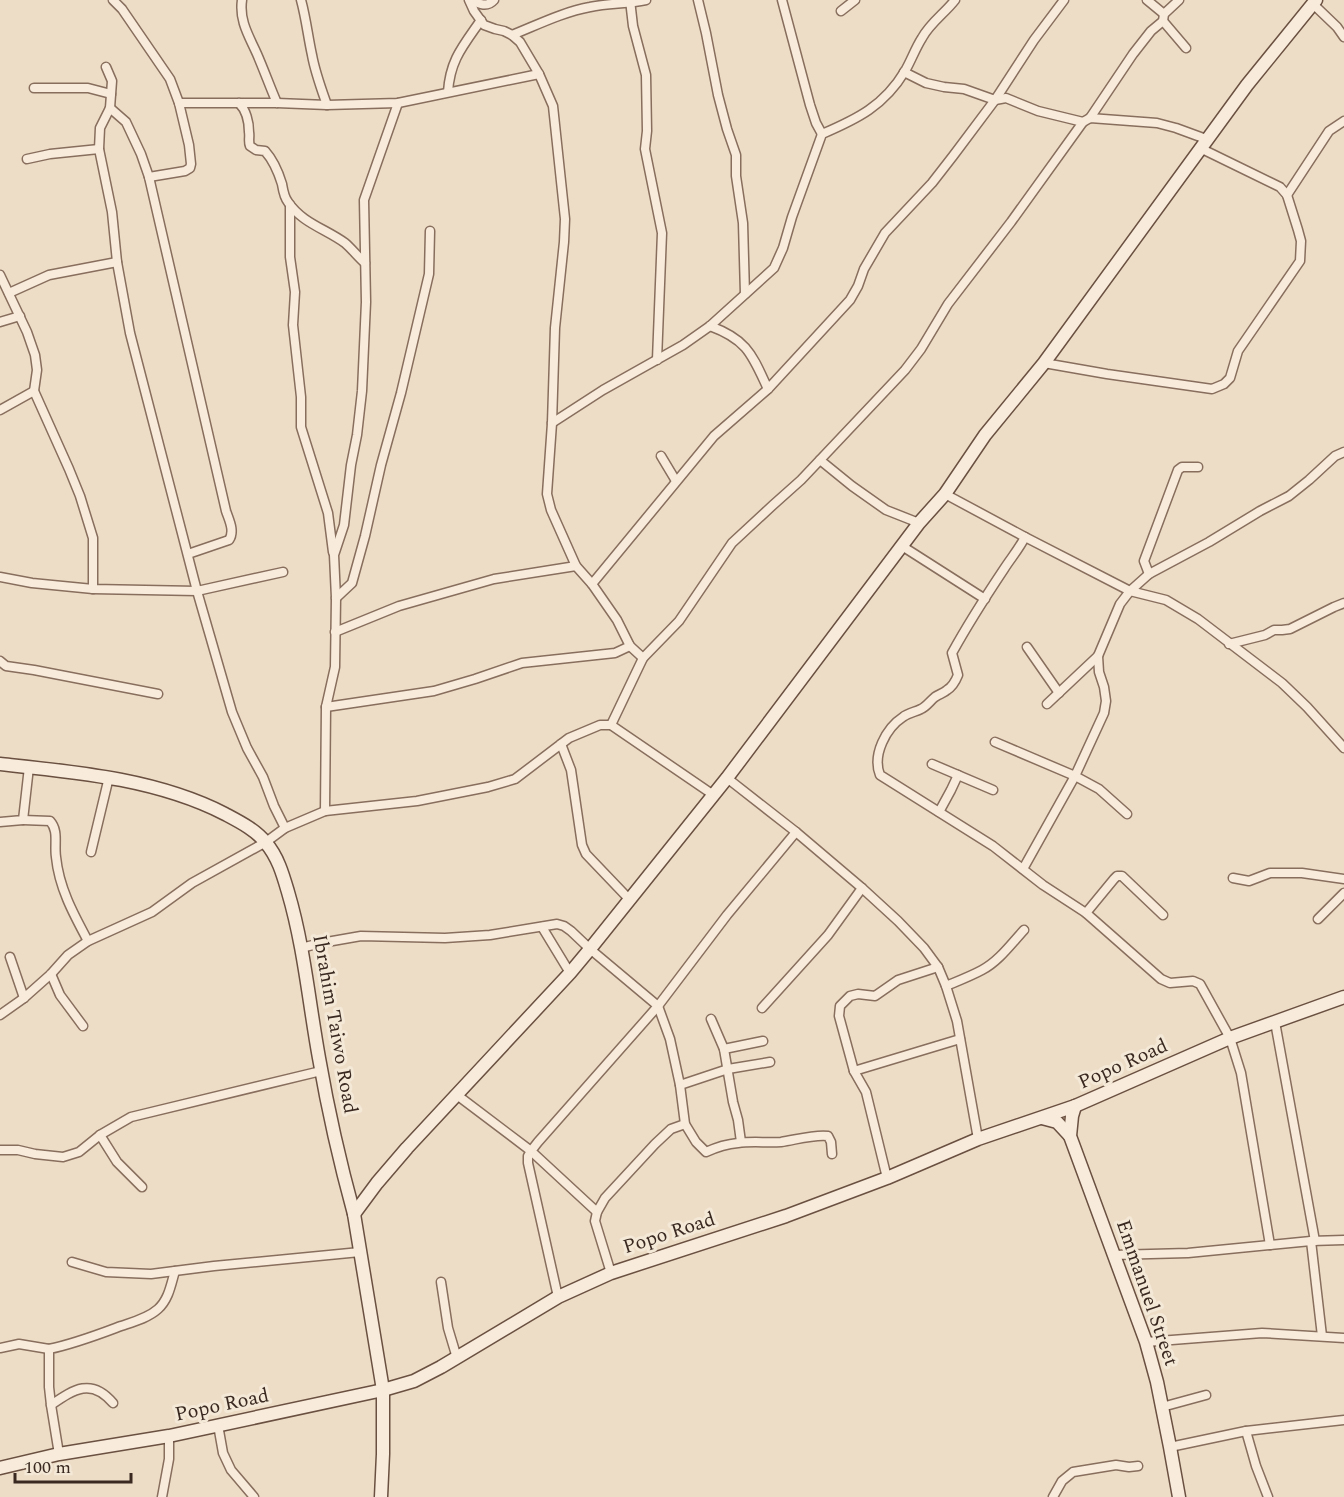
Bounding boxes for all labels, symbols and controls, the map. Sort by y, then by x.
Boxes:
street label: Ibrahim Taiwo Road [304,932,366,1116]
street label: Popo Road [1073,1031,1173,1097]
street label: Popo Road [619,1204,719,1262]
street label: Emmanuel Street [1108,1216,1186,1370]
street label: Popo Road [172,1380,272,1430]
scale bar [15,1446,130,1484]
text: 100 m [24,1454,71,1481]

